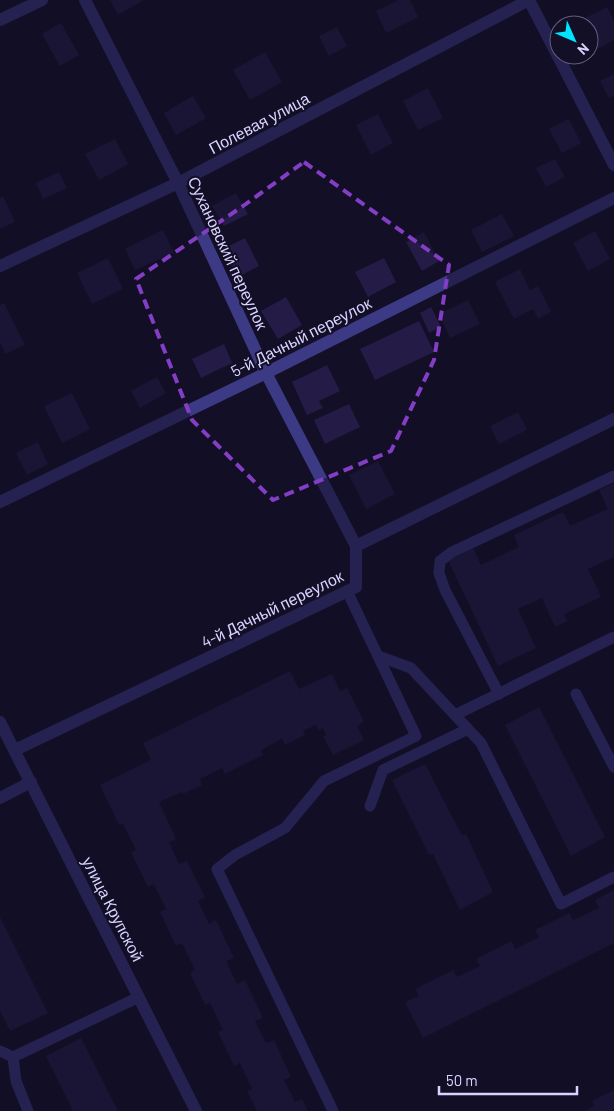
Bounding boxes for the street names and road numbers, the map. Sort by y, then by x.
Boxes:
street label: Полевая улица [205,88,312,157]
street label: Сухановский переулок [185,173,273,333]
street label: 5-й Дачный переулок [227,292,375,380]
street label: 4-й Дачный переулок [198,565,347,651]
street label: улица Крупской [79,853,148,964]

